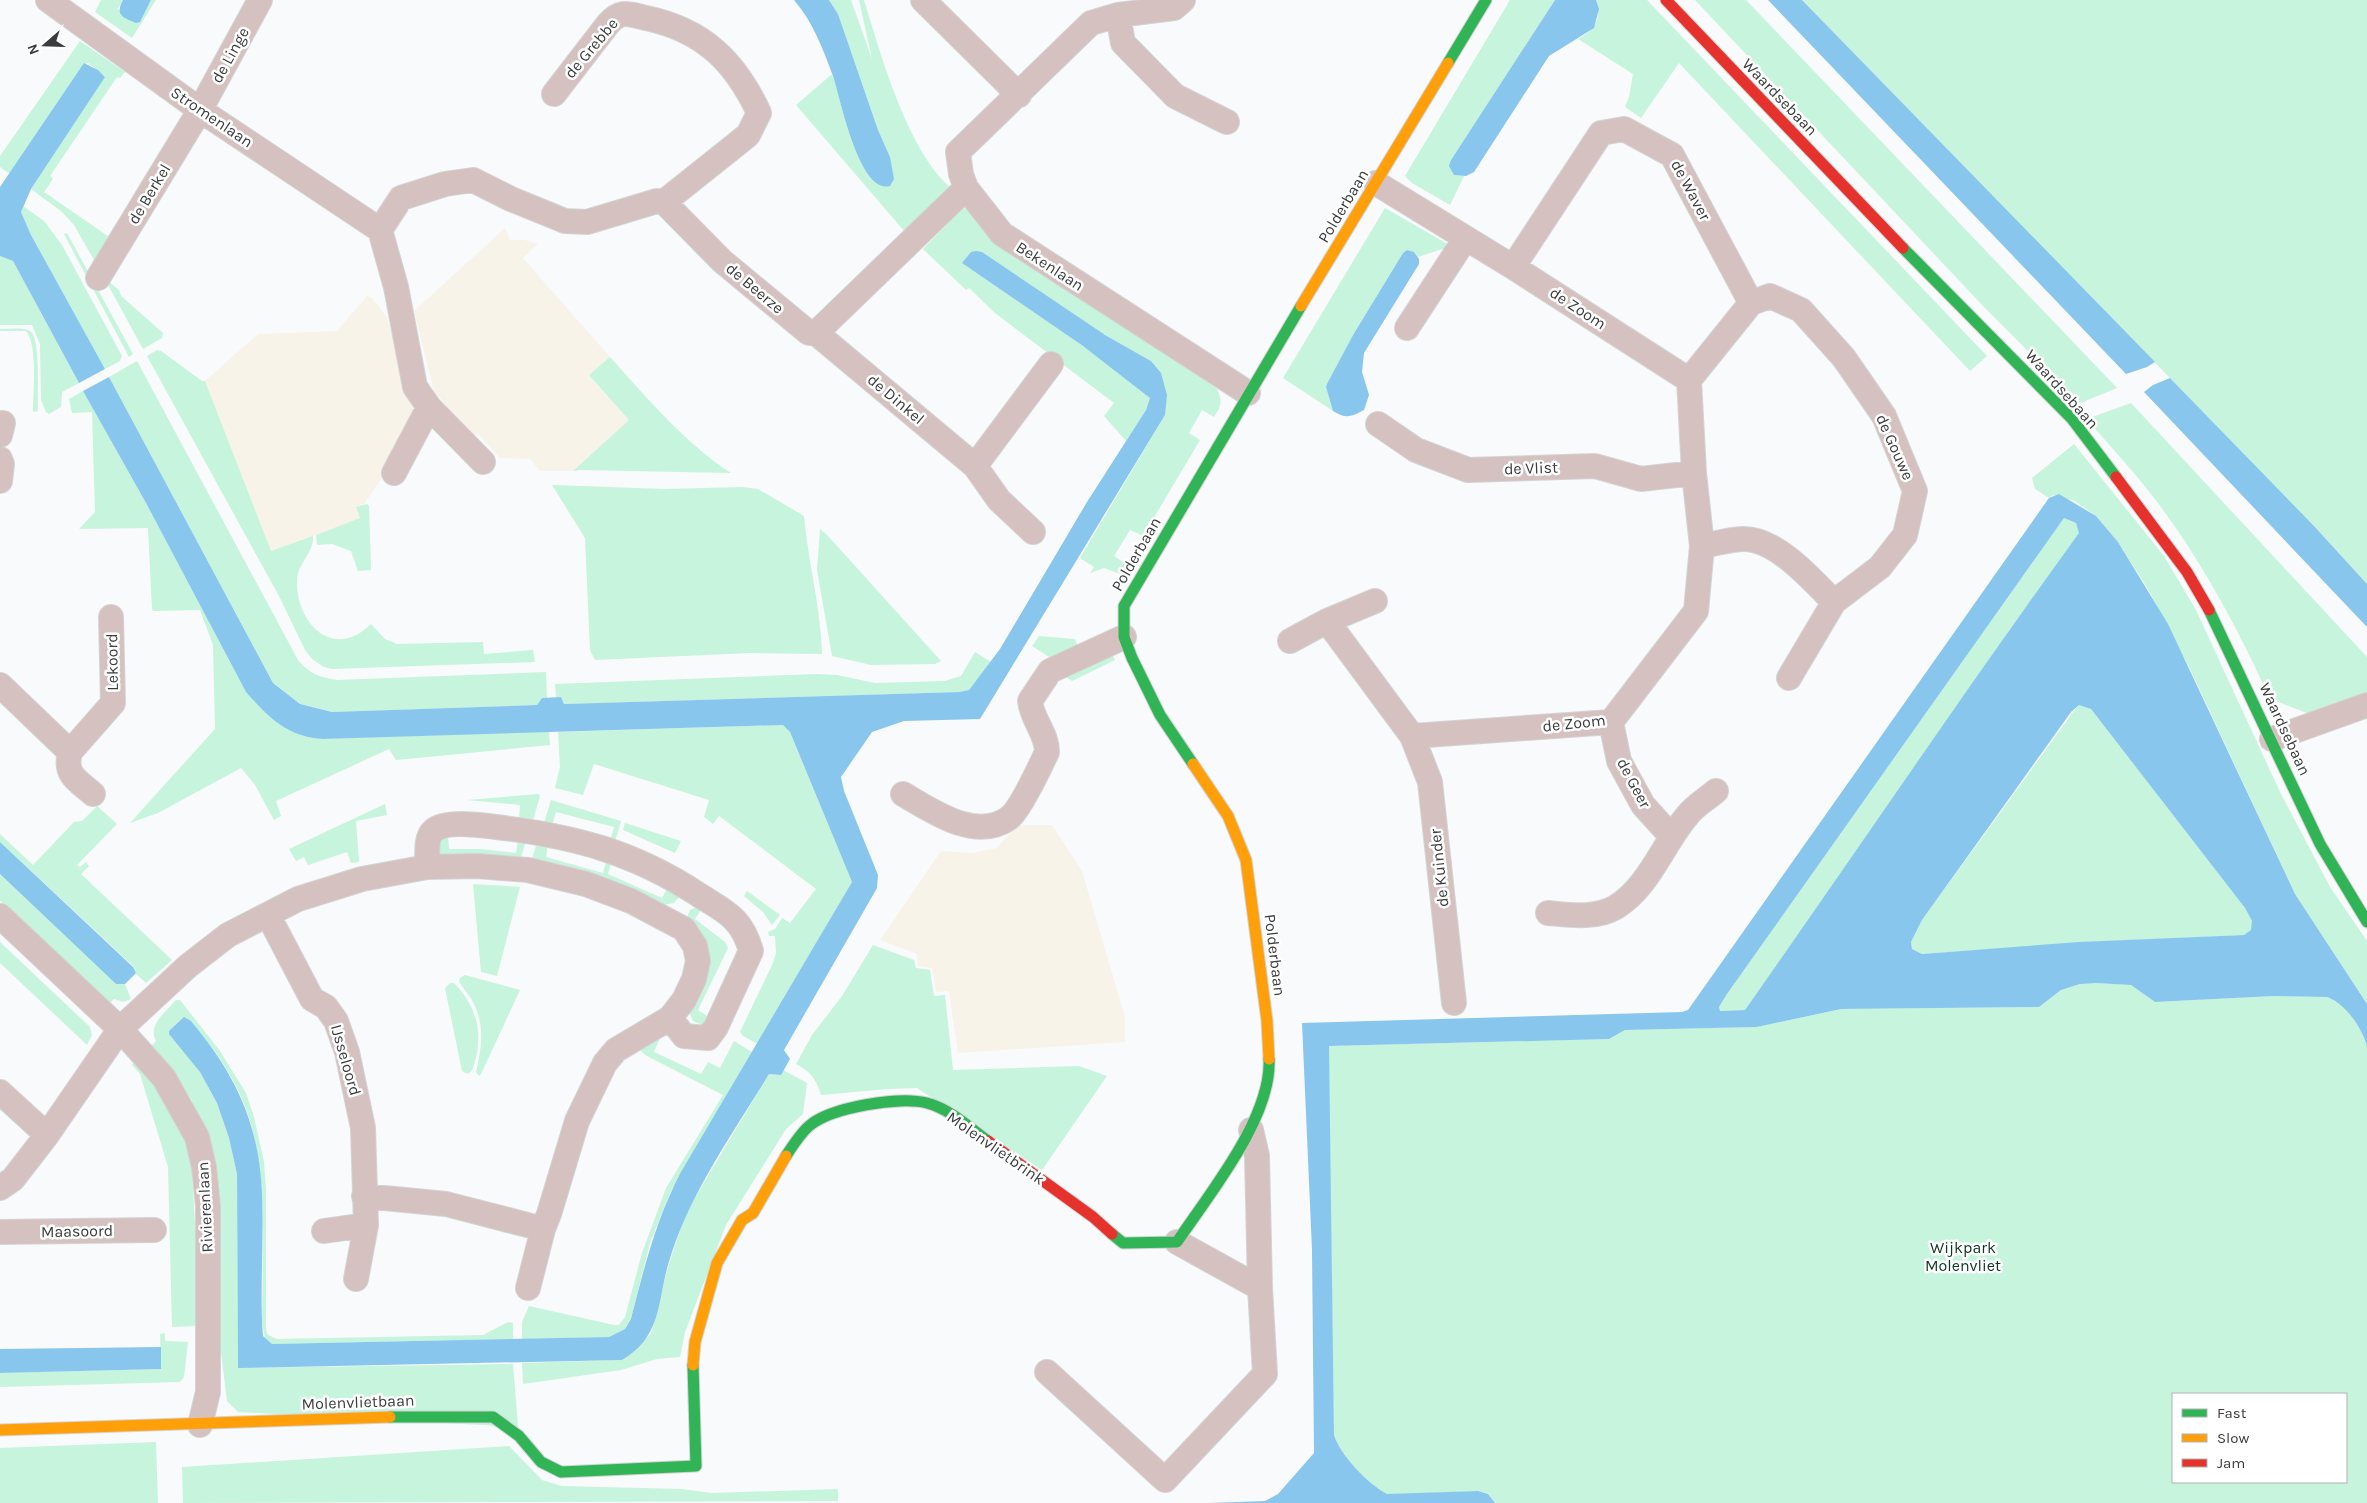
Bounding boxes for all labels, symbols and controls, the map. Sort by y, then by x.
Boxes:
street label: de Grebbe [560,14,622,82]
north arrow [20,20,70,70]
street label: de Linge [207,24,253,86]
text: N [24,42,43,57]
street label: Waardsebaan [1738,54,1822,140]
street label: Stromenlaan [167,83,257,151]
street label: de Waver [1667,156,1715,224]
street label: de Berkel [124,160,174,228]
street label: Polderbaan [1314,166,1372,246]
street label: Bekenlaan [1013,237,1087,295]
street label: de Beerze [722,258,788,318]
street label: de Zoom [1546,283,1610,333]
street label: Waardsebaan [2021,345,2103,433]
street label: de Dinkel [864,370,928,428]
street label: de Gouwe [1872,411,1918,483]
street label: de Vlist [1504,458,1558,478]
street label: Polderbaan [1107,514,1165,594]
street label: Lekoord [102,633,122,691]
street label: Waardsebaan [2255,680,2315,778]
street label: de Zoom [1541,710,1607,736]
street label: de Geer [1613,755,1655,811]
street label: de Kuinder [1425,828,1453,908]
street label: Polderbaan [1261,913,1289,997]
street label: IJsseloord [327,1022,365,1098]
street label: Molenvlietbrink [944,1107,1048,1189]
street label: Rivierenlaan [193,1161,217,1253]
street label: Maasoord [41,1221,113,1241]
park label: Wijkpark Molenvliet [1925,1238,2001,1275]
street label: Molenvlietbaan [301,1391,415,1413]
legend [2172,1393,2347,1483]
text: Fast [2217,1404,2247,1422]
text: Slow [2217,1429,2249,1447]
text: Jam [2217,1454,2245,1472]

